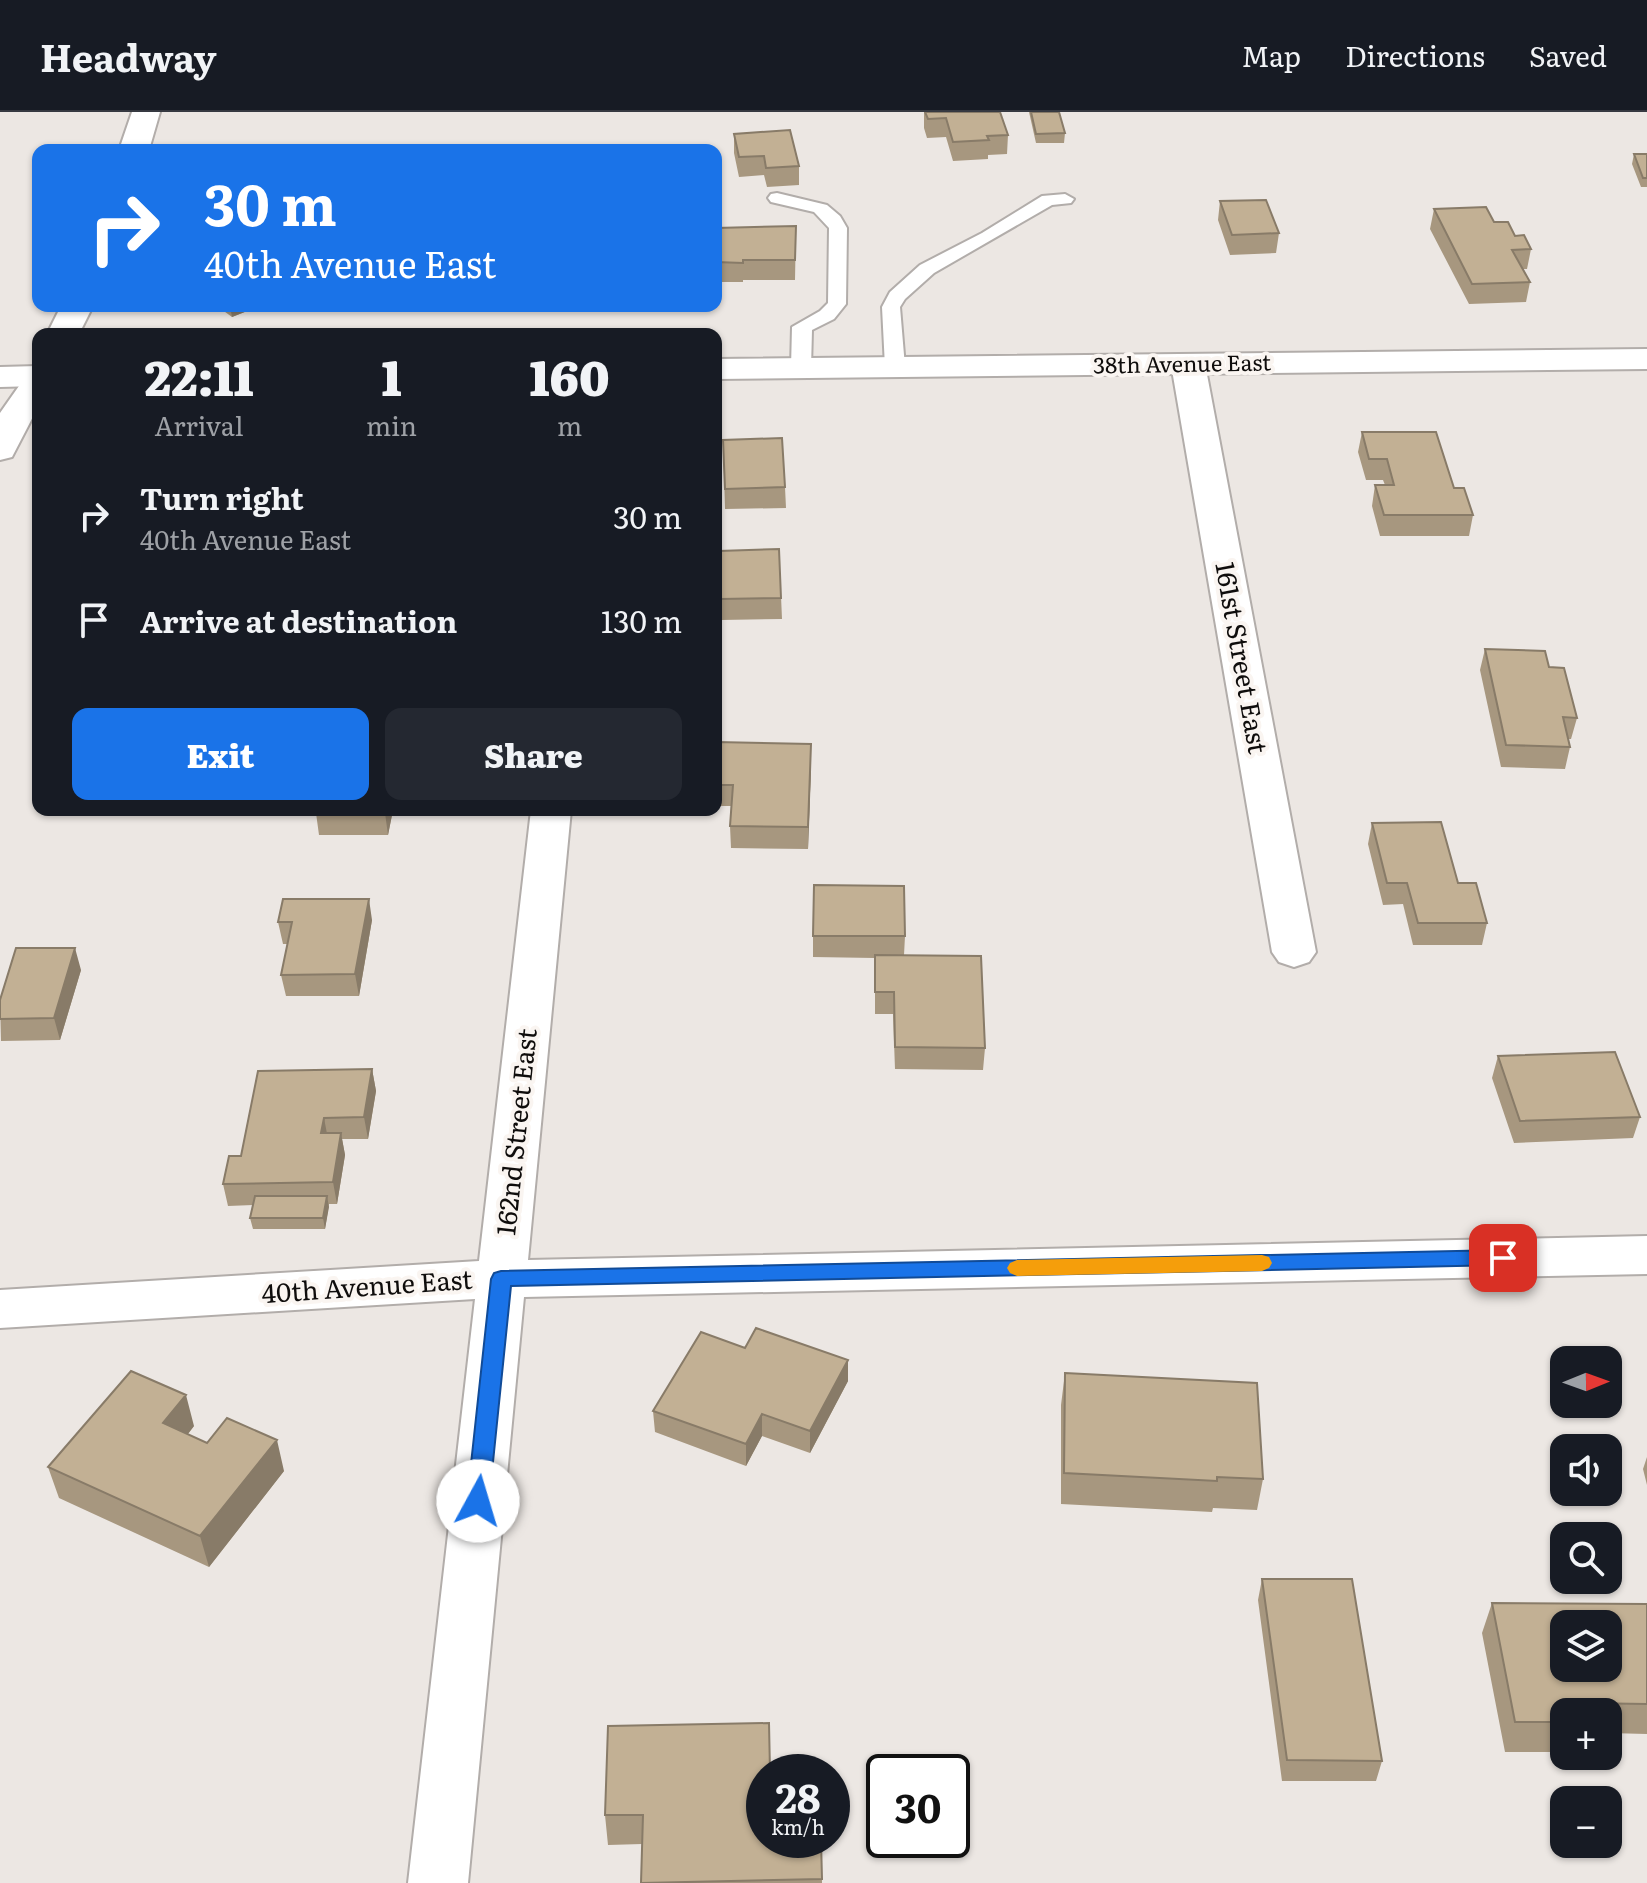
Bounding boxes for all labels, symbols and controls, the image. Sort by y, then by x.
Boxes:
text: Headway [40,27,216,84]
text: Map [1242,34,1301,76]
text: Directions [1345,34,1485,76]
text: Saved [1529,34,1607,76]
text: 30 m [204,160,337,243]
icon: right [72,176,176,280]
text: 40th Avenue East [204,236,496,289]
text: 22:11 [144,340,254,411]
text: 1 [381,340,402,411]
text: 160 [529,340,610,411]
street label: 38th Avenue East [1093,344,1271,381]
text: Arrival [155,405,243,444]
text: min [366,405,417,444]
text: m [557,405,582,444]
text: Turn right [140,475,304,519]
icon: right [72,494,116,538]
text: 30 m [613,494,682,538]
text: 40th Avenue East [140,519,351,558]
street label: 161st Street East [1207,559,1280,757]
icon: arrive [72,598,116,642]
text: Arrive at destination [140,598,457,642]
text: 130 m [601,598,682,642]
button: Exit [72,708,369,800]
button: Share [385,708,682,800]
street label: 162nd Street East [484,1026,545,1237]
pin [1469,1224,1537,1292]
icon: arrive [1481,1236,1525,1280]
street label: 40th Avenue East [260,1258,474,1311]
north arrow [1550,1346,1622,1418]
map controls [1550,1346,1622,1858]
button: sound [1550,1434,1622,1506]
position arrow [436,1459,520,1543]
button: search [1550,1522,1622,1594]
button: layers [1550,1610,1622,1682]
button: + [1550,1698,1622,1770]
speed limit sign: 30 [866,1754,970,1858]
text: 28 [775,1766,821,1825]
button: − [1550,1786,1622,1858]
text: km/h [771,1811,825,1841]

